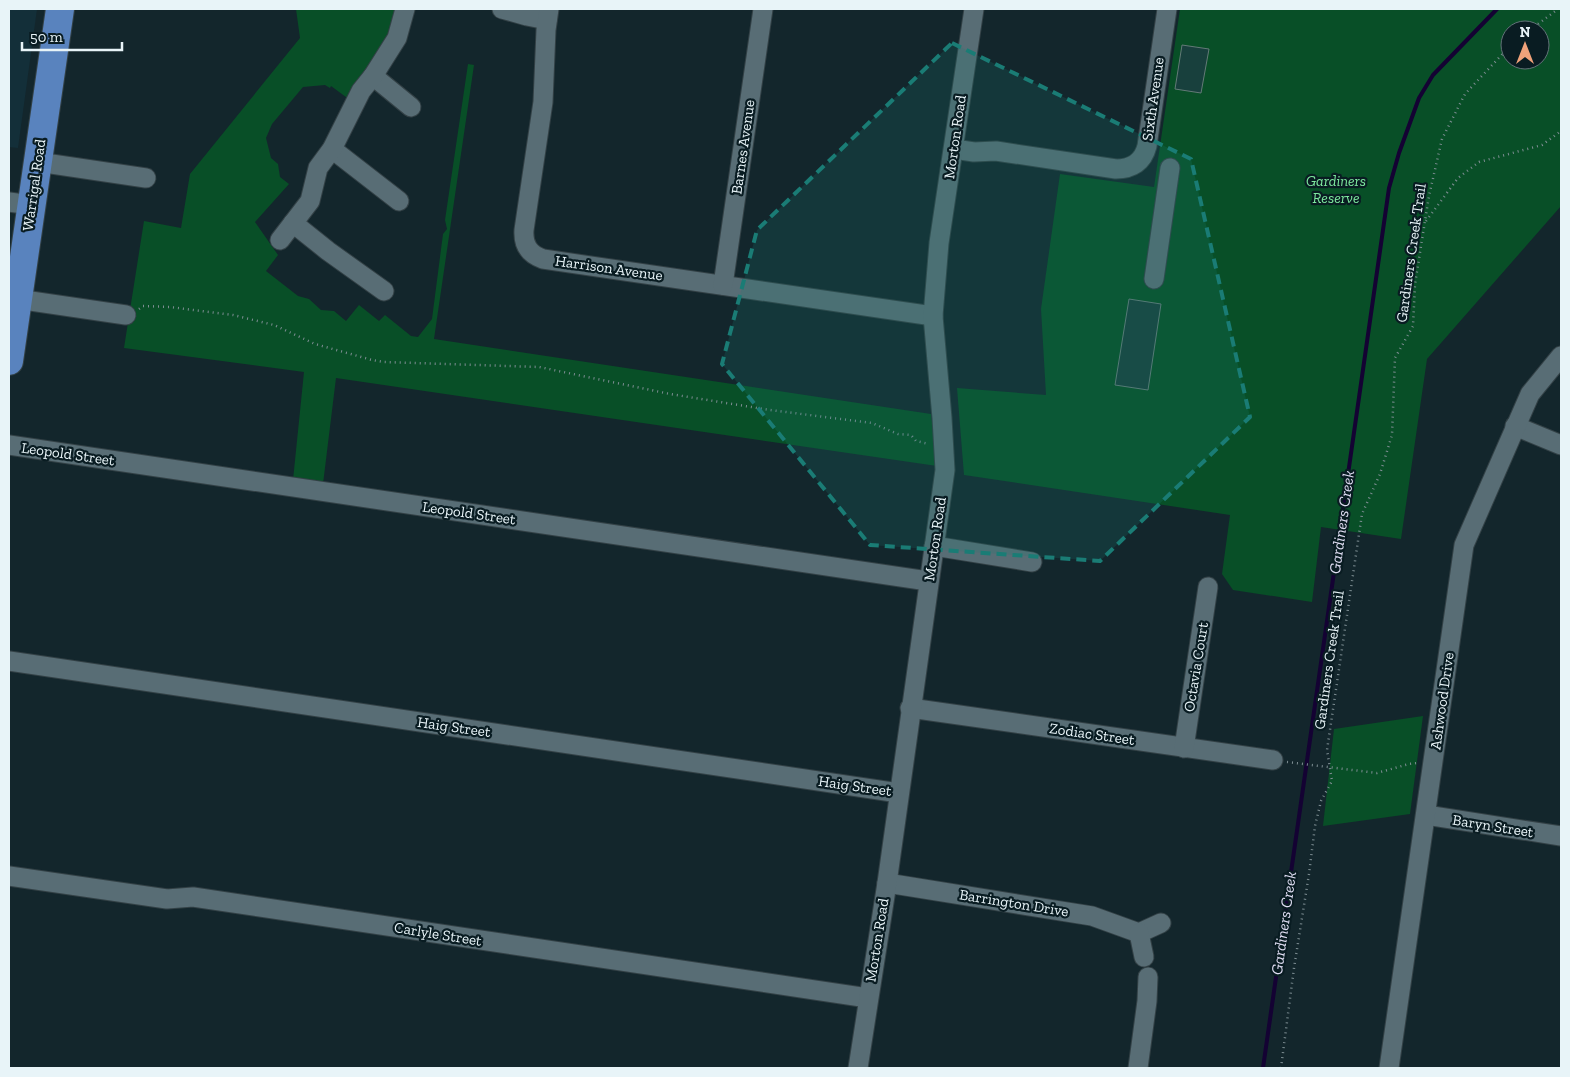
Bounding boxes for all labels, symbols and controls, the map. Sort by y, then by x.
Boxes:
scale bar [22,20,122,52]
north arrow [1500,20,1550,70]
text: N [1520,24,1531,41]
text: 50 m [30,28,63,46]
street label: Sixth Avenue [1138,56,1168,142]
street label: Morton Road [940,93,970,180]
street label: Barnes Avenue [727,99,759,195]
street label: Warrigal Road [19,137,49,232]
park label: Gardiners Reserve [1306,172,1366,207]
street label: Gardiners Creek Trail [1392,182,1430,324]
street label: Harrison Avenue [554,252,664,284]
street label: Leopold Street [20,439,116,470]
water label: Gardiners Creek [1325,469,1358,575]
street label: Morton Road [920,495,950,582]
street label: Leopold Street [421,498,517,529]
street label: Gardiners Creek Trail [1310,589,1348,731]
street label: Octavia Court [1180,620,1212,713]
street label: Ashwood Drive [1426,651,1458,751]
street label: Haig Street [416,713,492,741]
street label: Zodiac Street [1048,719,1136,749]
street label: Haig Street [817,772,893,800]
street label: Baryn Street [1451,811,1535,841]
water label: Gardiners Creek [1267,870,1300,976]
street label: Barrington Drive [958,885,1070,921]
street label: Morton Road [862,896,893,983]
street label: Carlyle Street [393,918,483,950]

